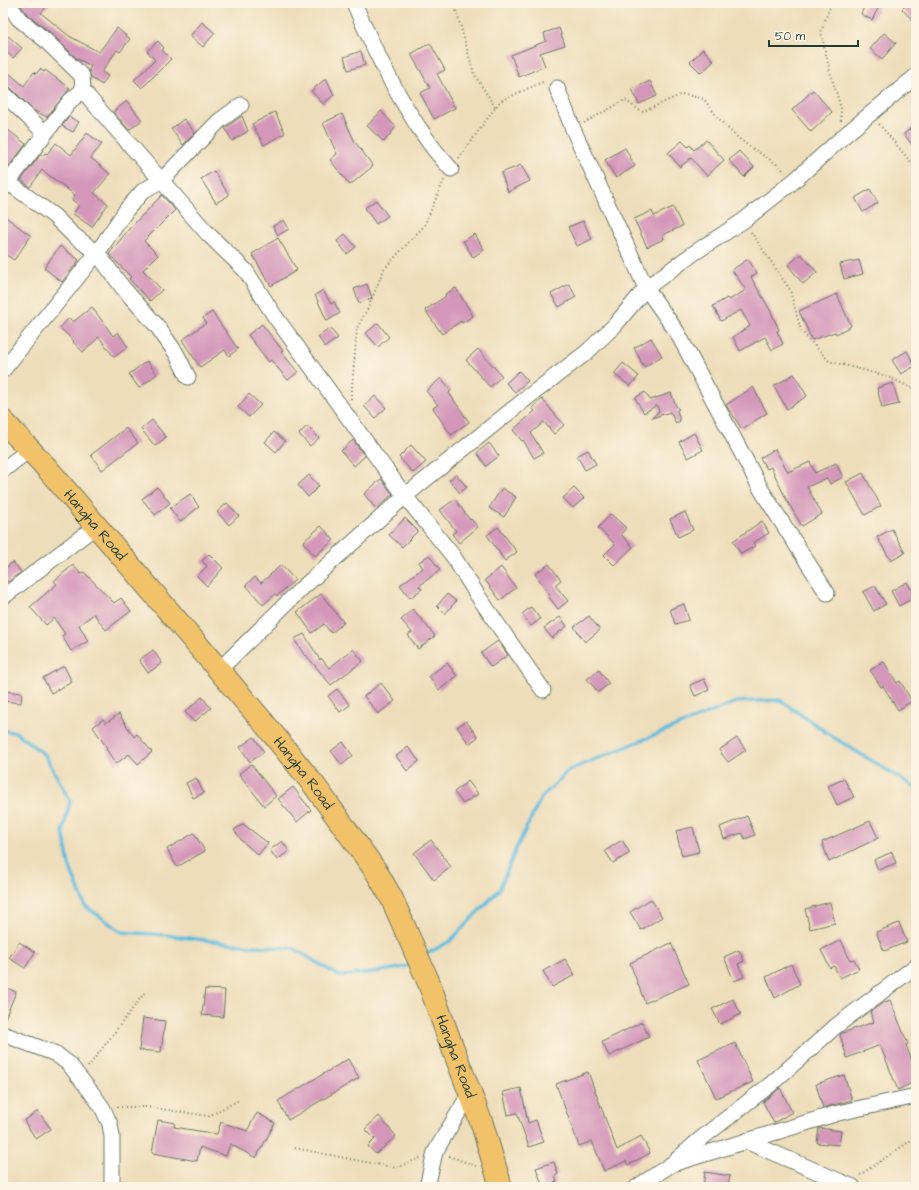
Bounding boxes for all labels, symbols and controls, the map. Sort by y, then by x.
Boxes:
scale bar [769,22,858,48]
text: 50 m [775,28,806,45]
street label: Hangha Road [59,485,132,565]
street label: Hangha Road [268,732,339,814]
street label: Hangha Road [431,1012,482,1101]

